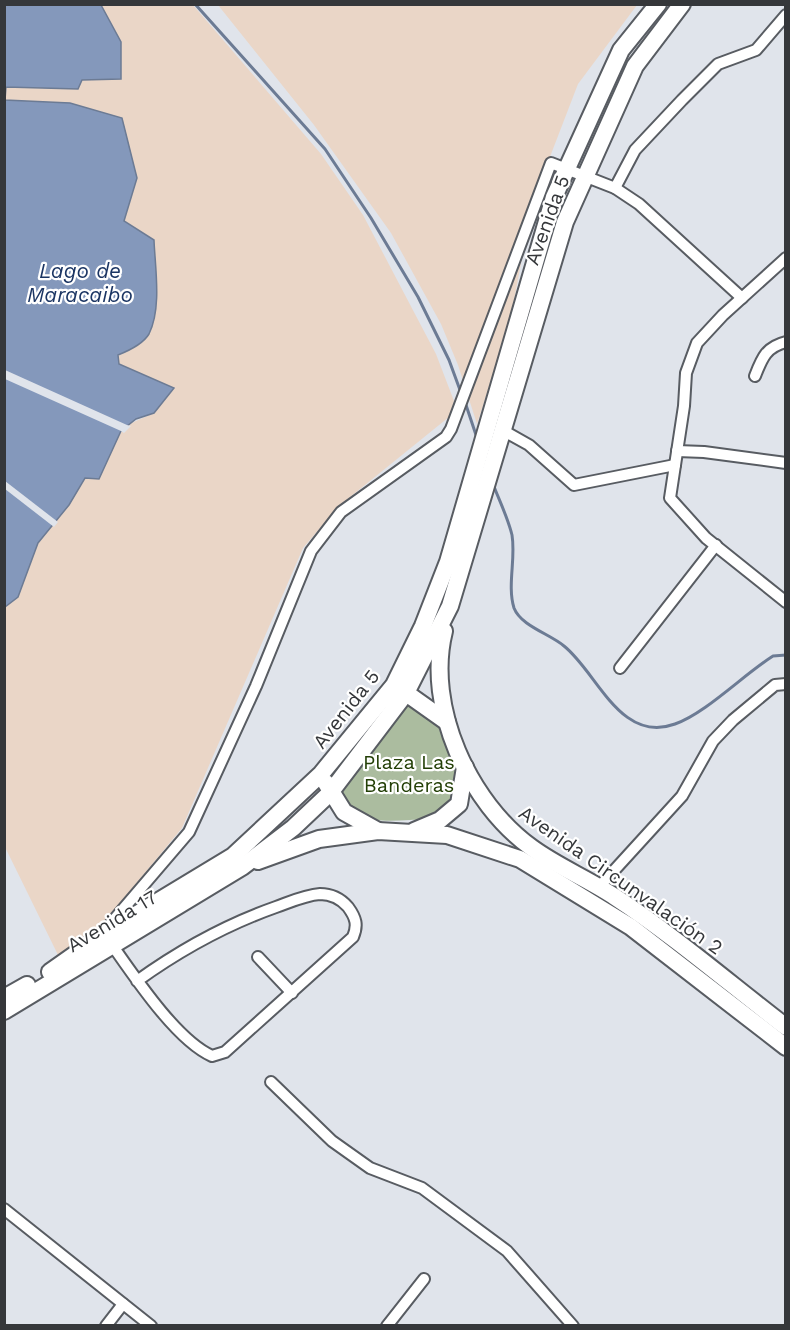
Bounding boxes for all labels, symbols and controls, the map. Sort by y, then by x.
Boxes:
street label: Avenida 5 [520,172,574,268]
water label: Lago de Maracaibo [27,258,133,307]
street label: Avenida 5 [308,665,384,753]
park label: Plaza Las Banderas [363,750,455,797]
street label: Avenida Circunvalación 2 [514,800,728,960]
street label: Avenida 17 [63,885,161,957]

